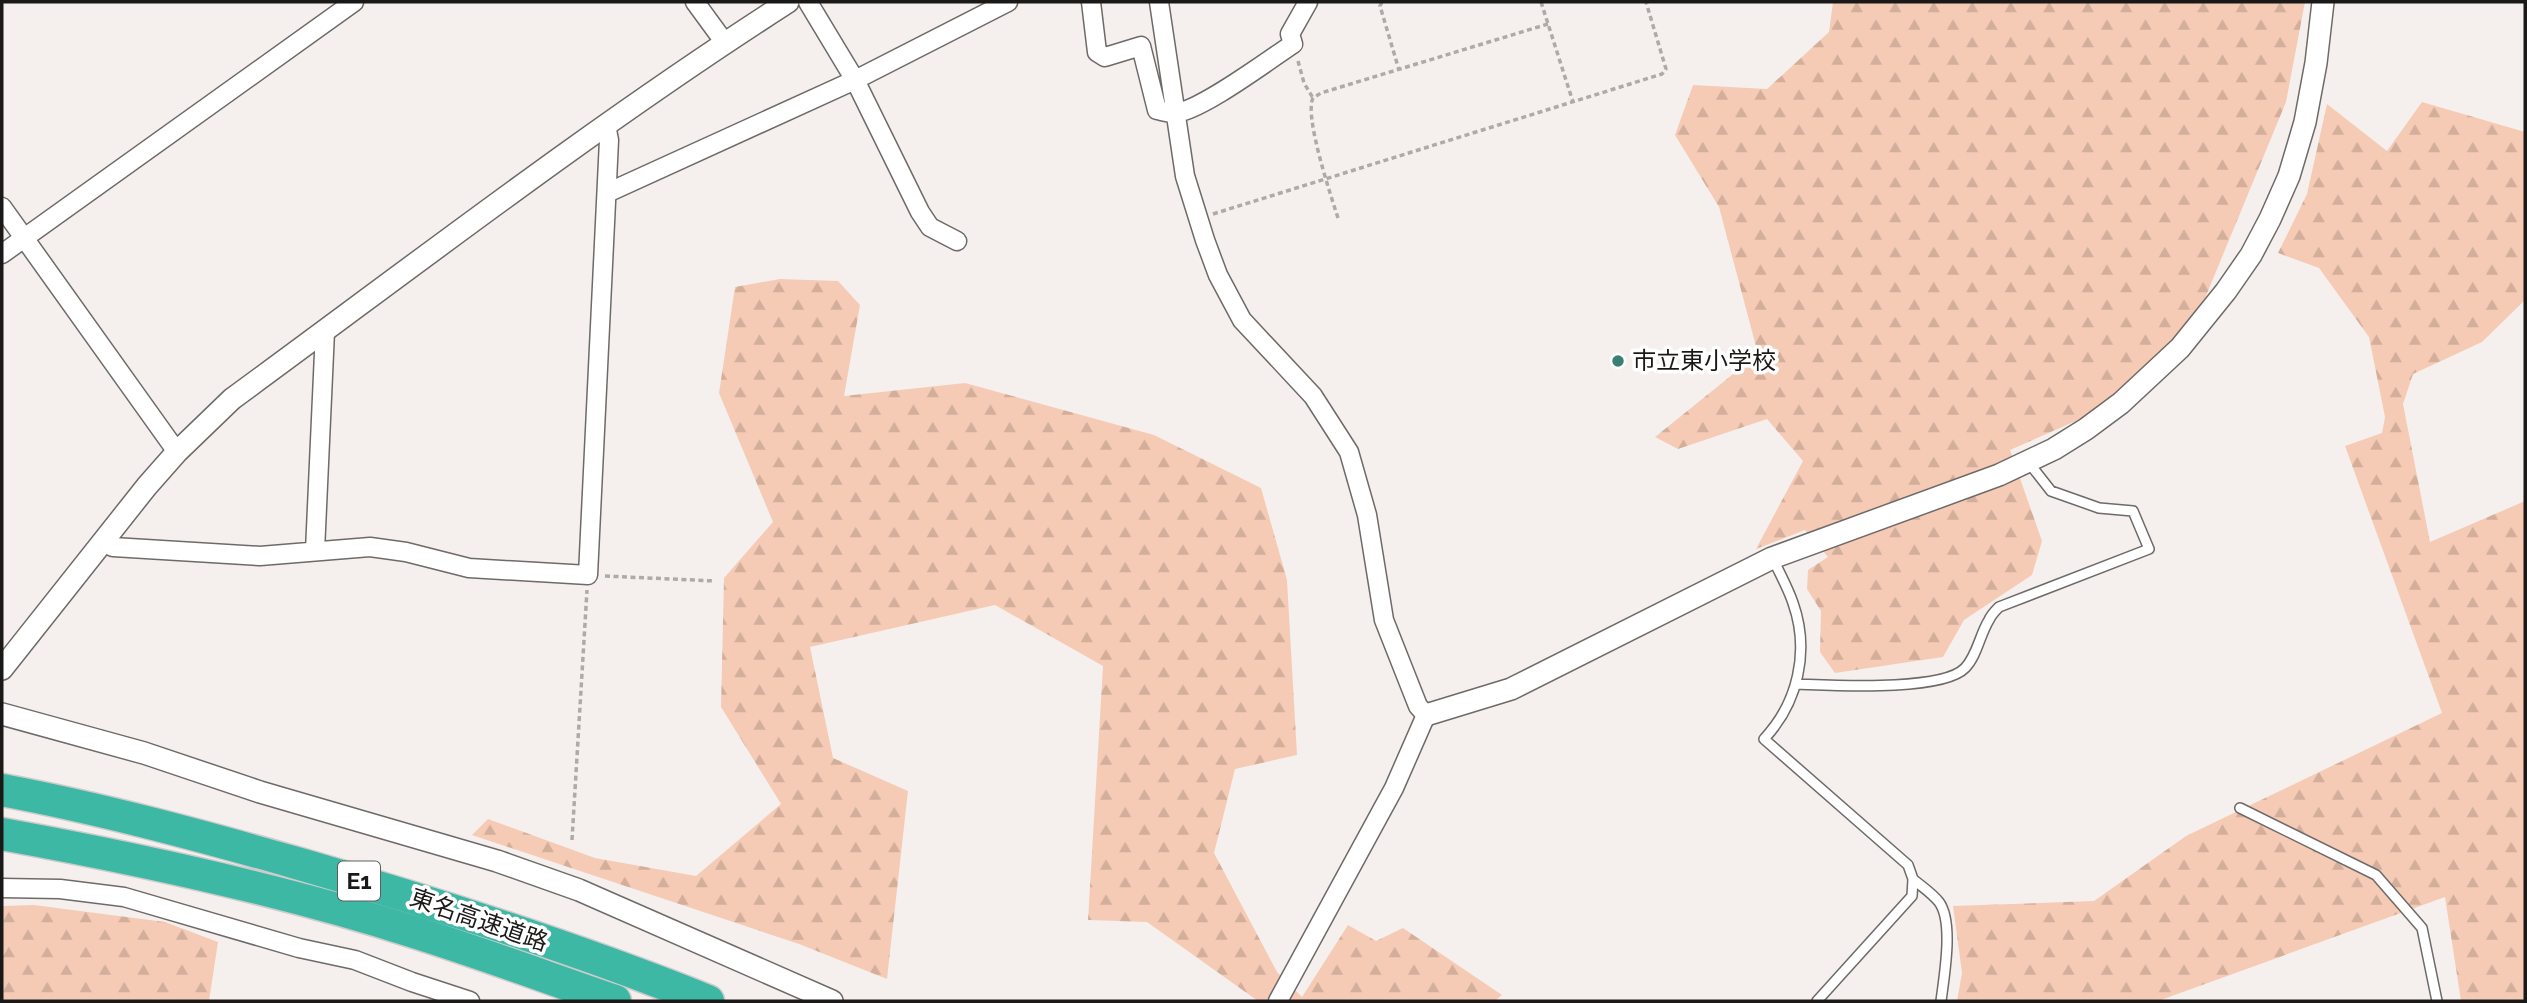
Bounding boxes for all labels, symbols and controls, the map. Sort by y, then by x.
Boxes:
place label: 市立東小学校 [1632,346,1776,375]
marker: 市立東小学校 [1610,353,1626,369]
road number: E1 [338,862,380,900]
street label: 東名高速道路 [406,882,552,957]

